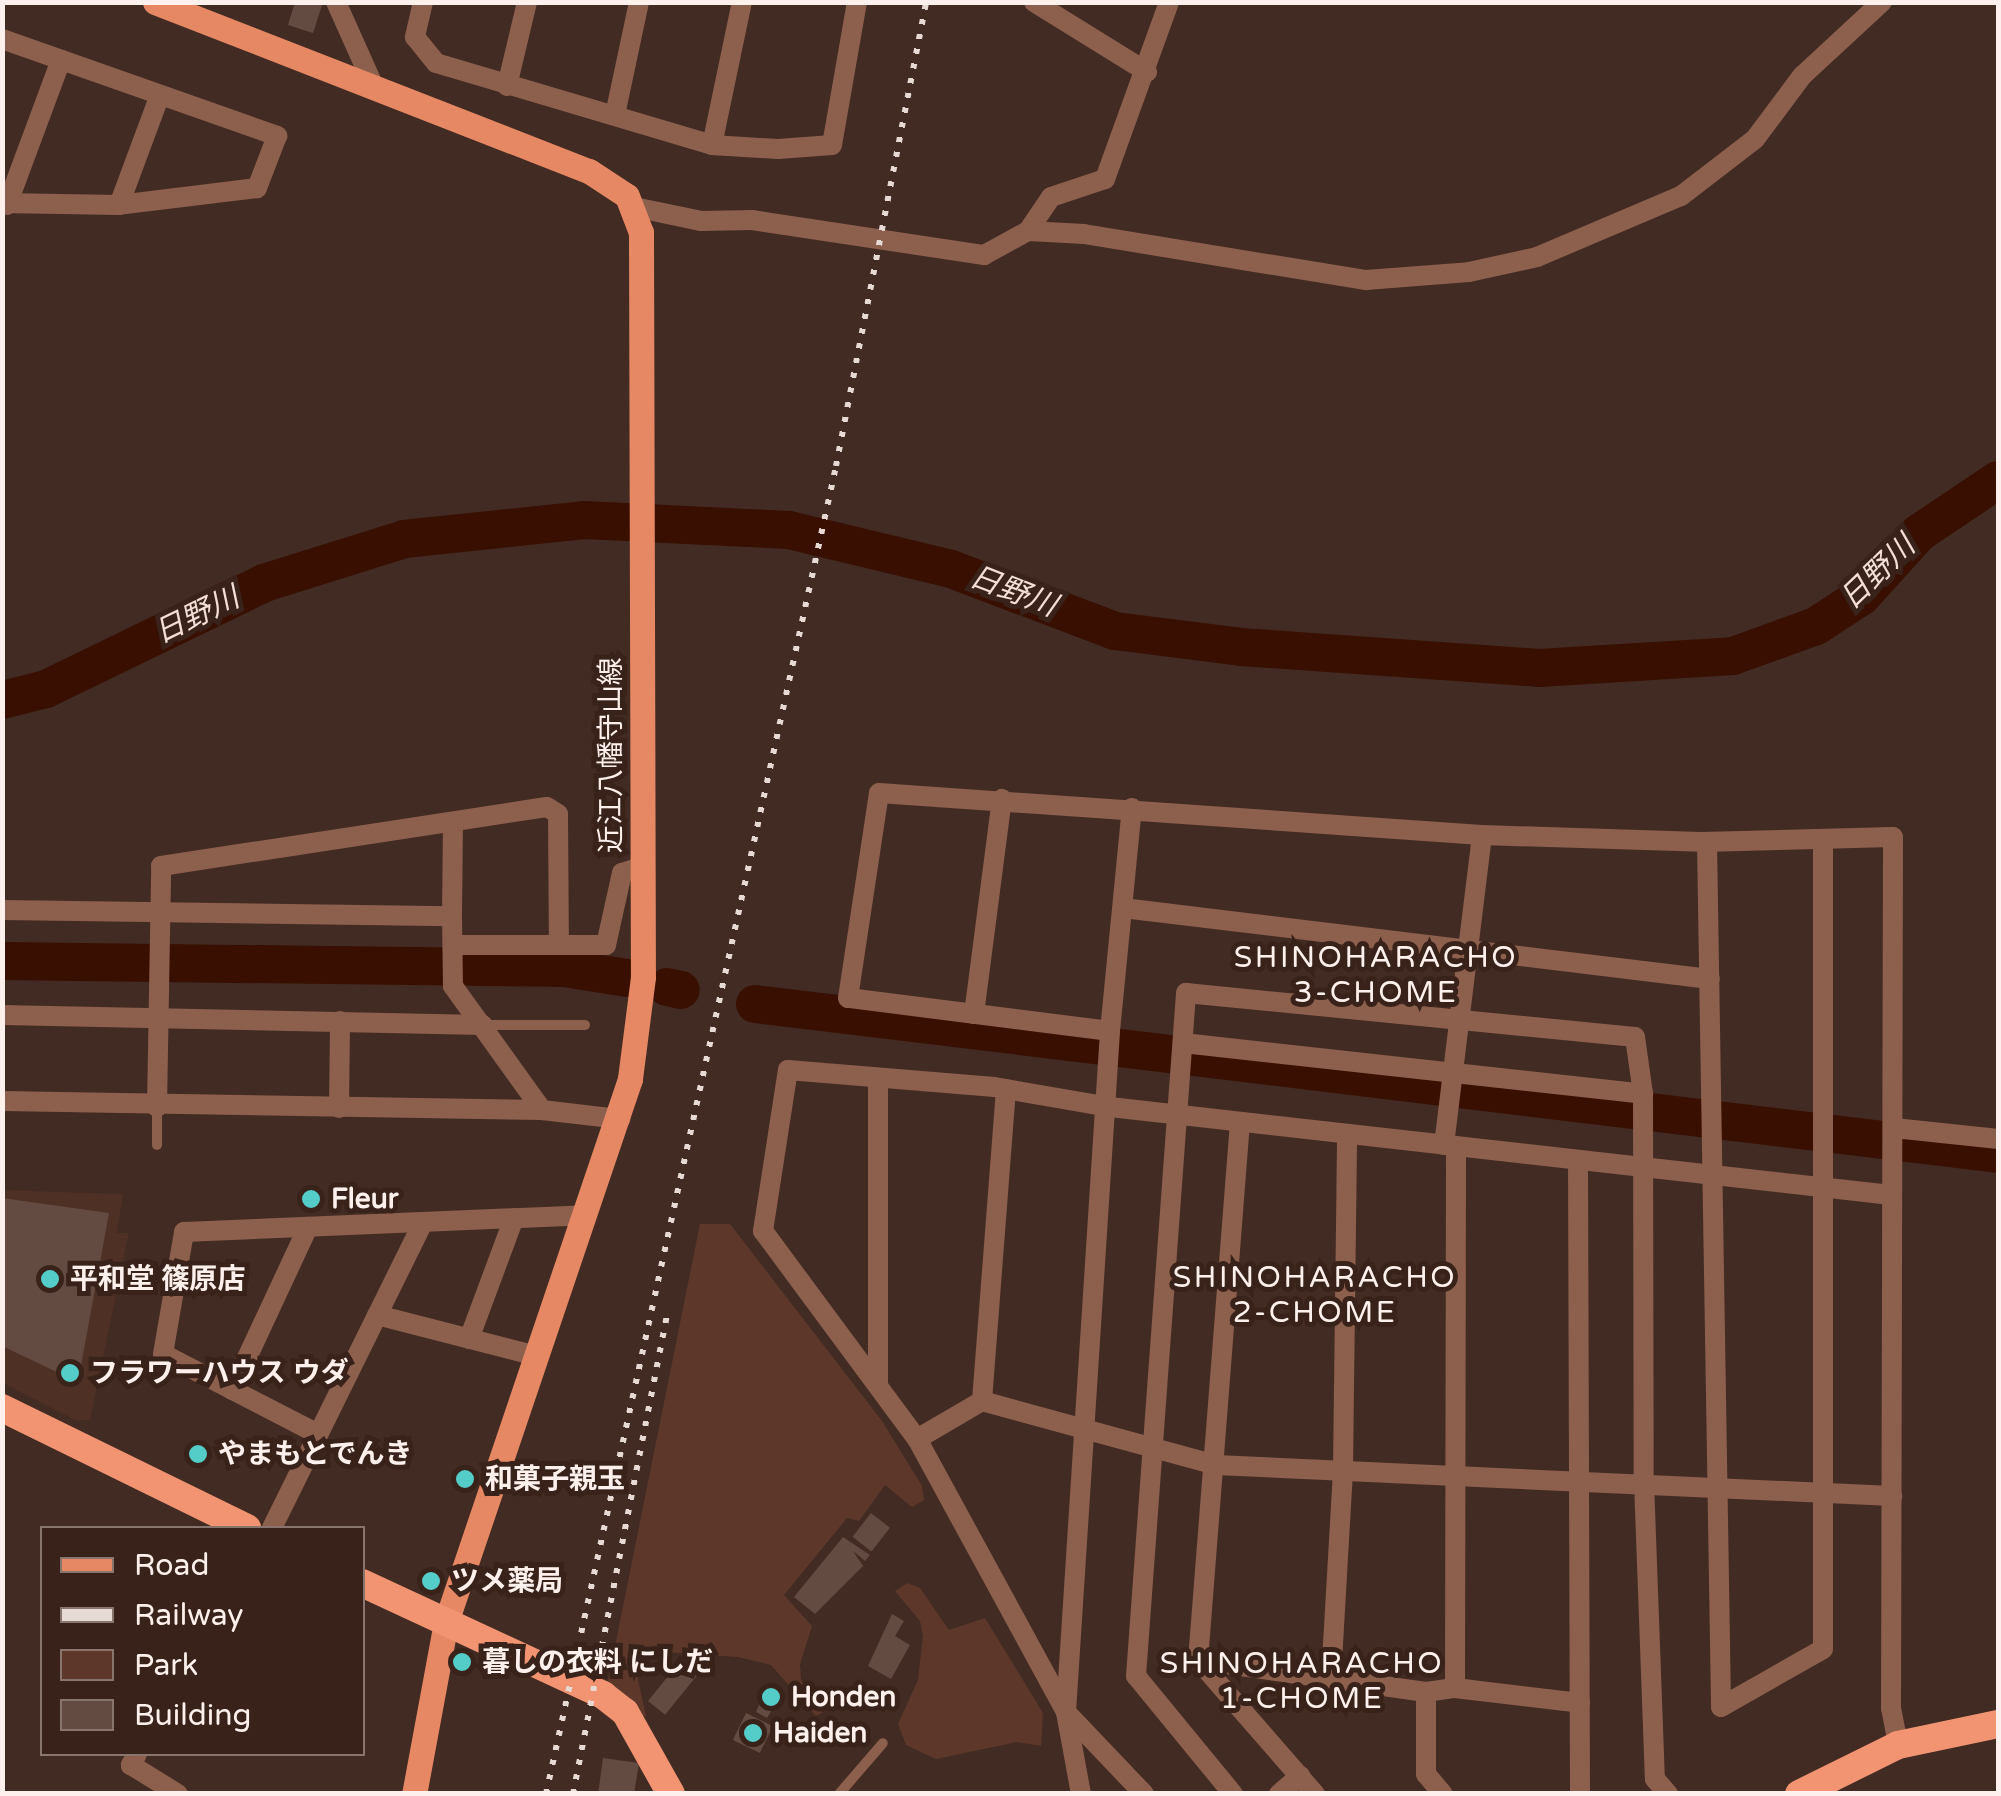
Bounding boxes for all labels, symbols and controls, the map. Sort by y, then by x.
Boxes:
water label: 日野川 [1833,529,1923,617]
water label: 日野川 [965,559,1061,625]
water label: 日野川 [149,580,245,652]
street label: 近江八幡守山線 [594,657,628,853]
district label: SHINOHARACHO 3-CHOME [1234,940,1518,1010]
place label: Fleur [331,1182,398,1216]
marker: Fleur [300,1188,322,1210]
district label: SHINOHARACHO 2-CHOME [1173,1260,1457,1330]
place label: 平和堂 篠原店 [70,1262,245,1296]
marker: 平和堂 篠原店 [39,1268,61,1290]
place label: フラワーハウス ウダ [90,1356,349,1390]
marker: フラワーハウス ウダ [59,1362,81,1384]
place label: やまもとでんき [218,1437,414,1471]
marker: やまもとでんき [187,1443,209,1465]
place label: 和菓子親玉 [485,1462,625,1496]
marker: 和菓子親玉 [454,1468,476,1490]
legend [40,1526,365,1756]
text: Road [134,1547,209,1584]
place label: ツメ薬局 [451,1564,563,1598]
marker: ツメ薬局 [420,1570,442,1592]
text: Railway [134,1597,243,1634]
place label: 暮しの衣料 にしだ [482,1645,713,1679]
district label: SHINOHARACHO 1-CHOME [1160,1646,1444,1716]
text: Park [134,1647,198,1684]
marker: 暮しの衣料 にしだ [451,1651,473,1673]
place label: Honden [791,1680,896,1714]
marker: Honden [760,1686,782,1708]
text: Building [134,1697,251,1734]
place label: Haiden [773,1716,867,1750]
marker: Haiden [742,1722,764,1744]

